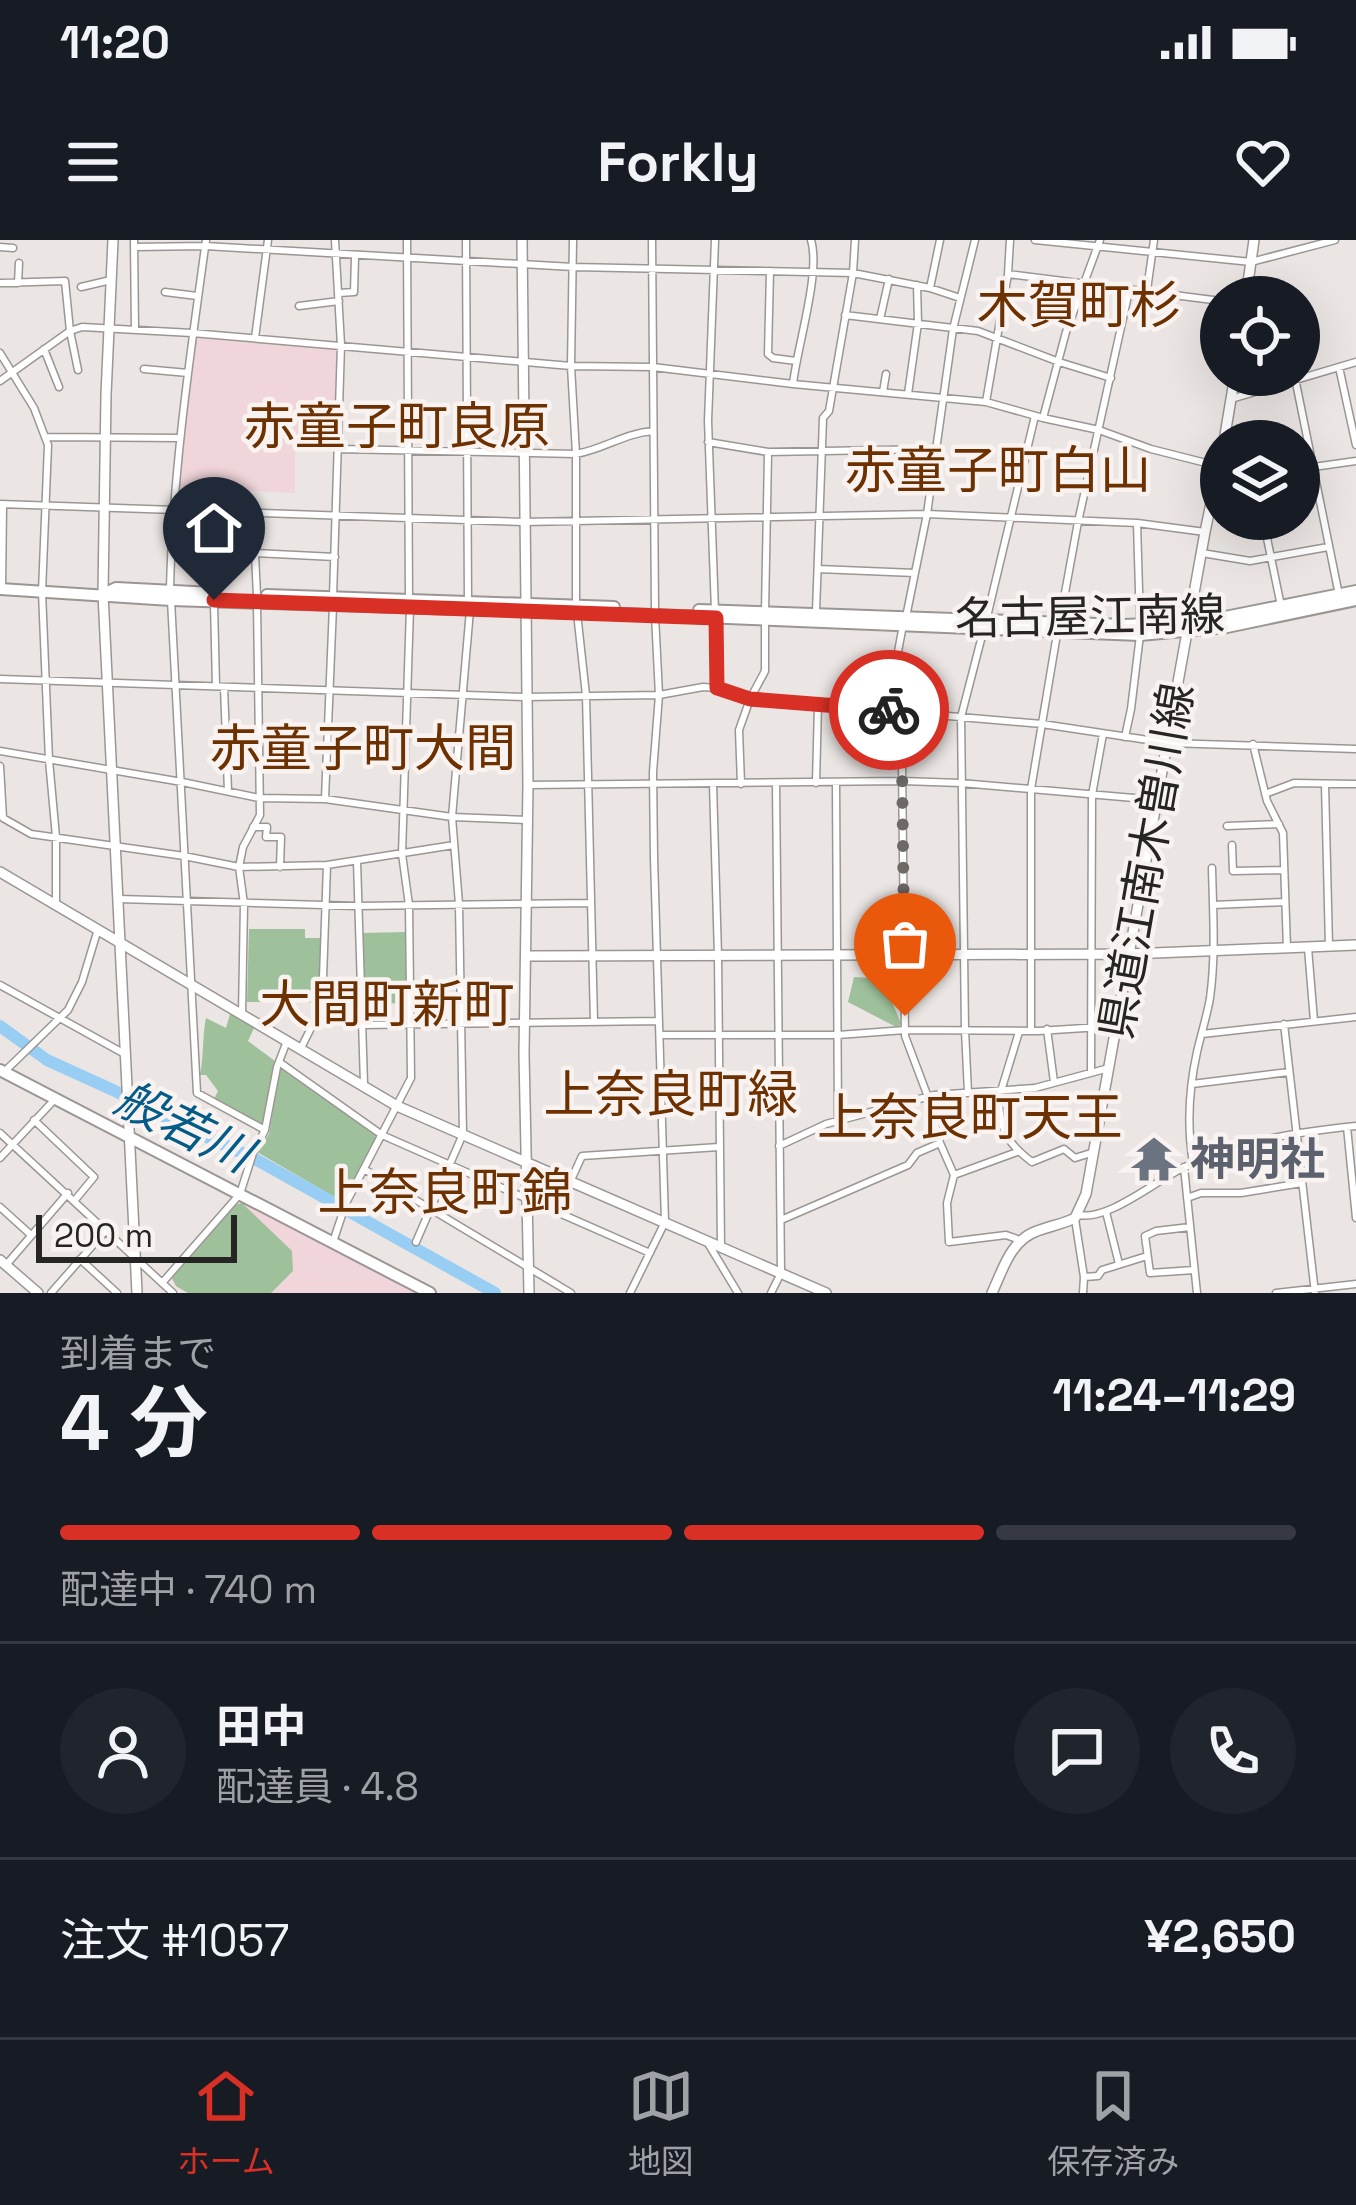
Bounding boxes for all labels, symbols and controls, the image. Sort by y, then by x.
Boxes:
text: 11:20 [60,14,170,71]
text: Forkly [597,128,759,197]
icon: menu [60,129,126,195]
icon: heart [1230,129,1296,195]
district label: 木賀町杉 [977,273,1181,338]
map controls [1200,276,1320,540]
button: locate [1200,276,1320,396]
district label: 赤童子町良原 [244,394,550,459]
button: layers [1200,420,1320,540]
district label: 赤童子町白山 [845,438,1151,503]
pin [163,477,265,600]
icon: home [181,495,247,561]
street label: 名古屋江南線 [955,586,1225,647]
courier [829,650,949,770]
icon: bike [856,677,922,743]
street label: 県道江南木曽川線 [1087,679,1206,1043]
district label: 赤童子町大間 [210,716,516,781]
pin [854,893,956,1016]
icon: bag [872,911,938,977]
district label: 大間町新町 [259,972,515,1037]
district label: 上奈良町緑 [543,1062,799,1127]
water label: 般若川 [106,1067,266,1188]
district label: 上奈良町天王 [817,1085,1123,1150]
place label: 神明社 [1190,1131,1325,1188]
temple icon: 神明社 [1129,1134,1179,1184]
district label: 上奈良町錦 [317,1160,573,1225]
scale bar [36,1209,237,1262]
text: 200 m [54,1215,153,1257]
text: 到着まで [60,1329,216,1378]
text: 11:24–11:29 [1053,1367,1296,1424]
text: 4 分 [60,1373,207,1473]
text: 配達中 · 740 m [60,1565,317,1614]
button: person [60,1688,186,1814]
button: chat [1014,1688,1140,1814]
button: phone [1170,1688,1296,1814]
text: 田中 [216,1698,306,1755]
text: 配達員 · 4.8 [216,1762,419,1811]
text: ¥2,650 [1145,1908,1296,1965]
text: 注文 #1057 [60,1912,289,1969]
tab: ホーム [177,2063,275,2183]
tab: 地図 [628,2063,694,2183]
tab: 保存済み [1047,2063,1179,2183]

